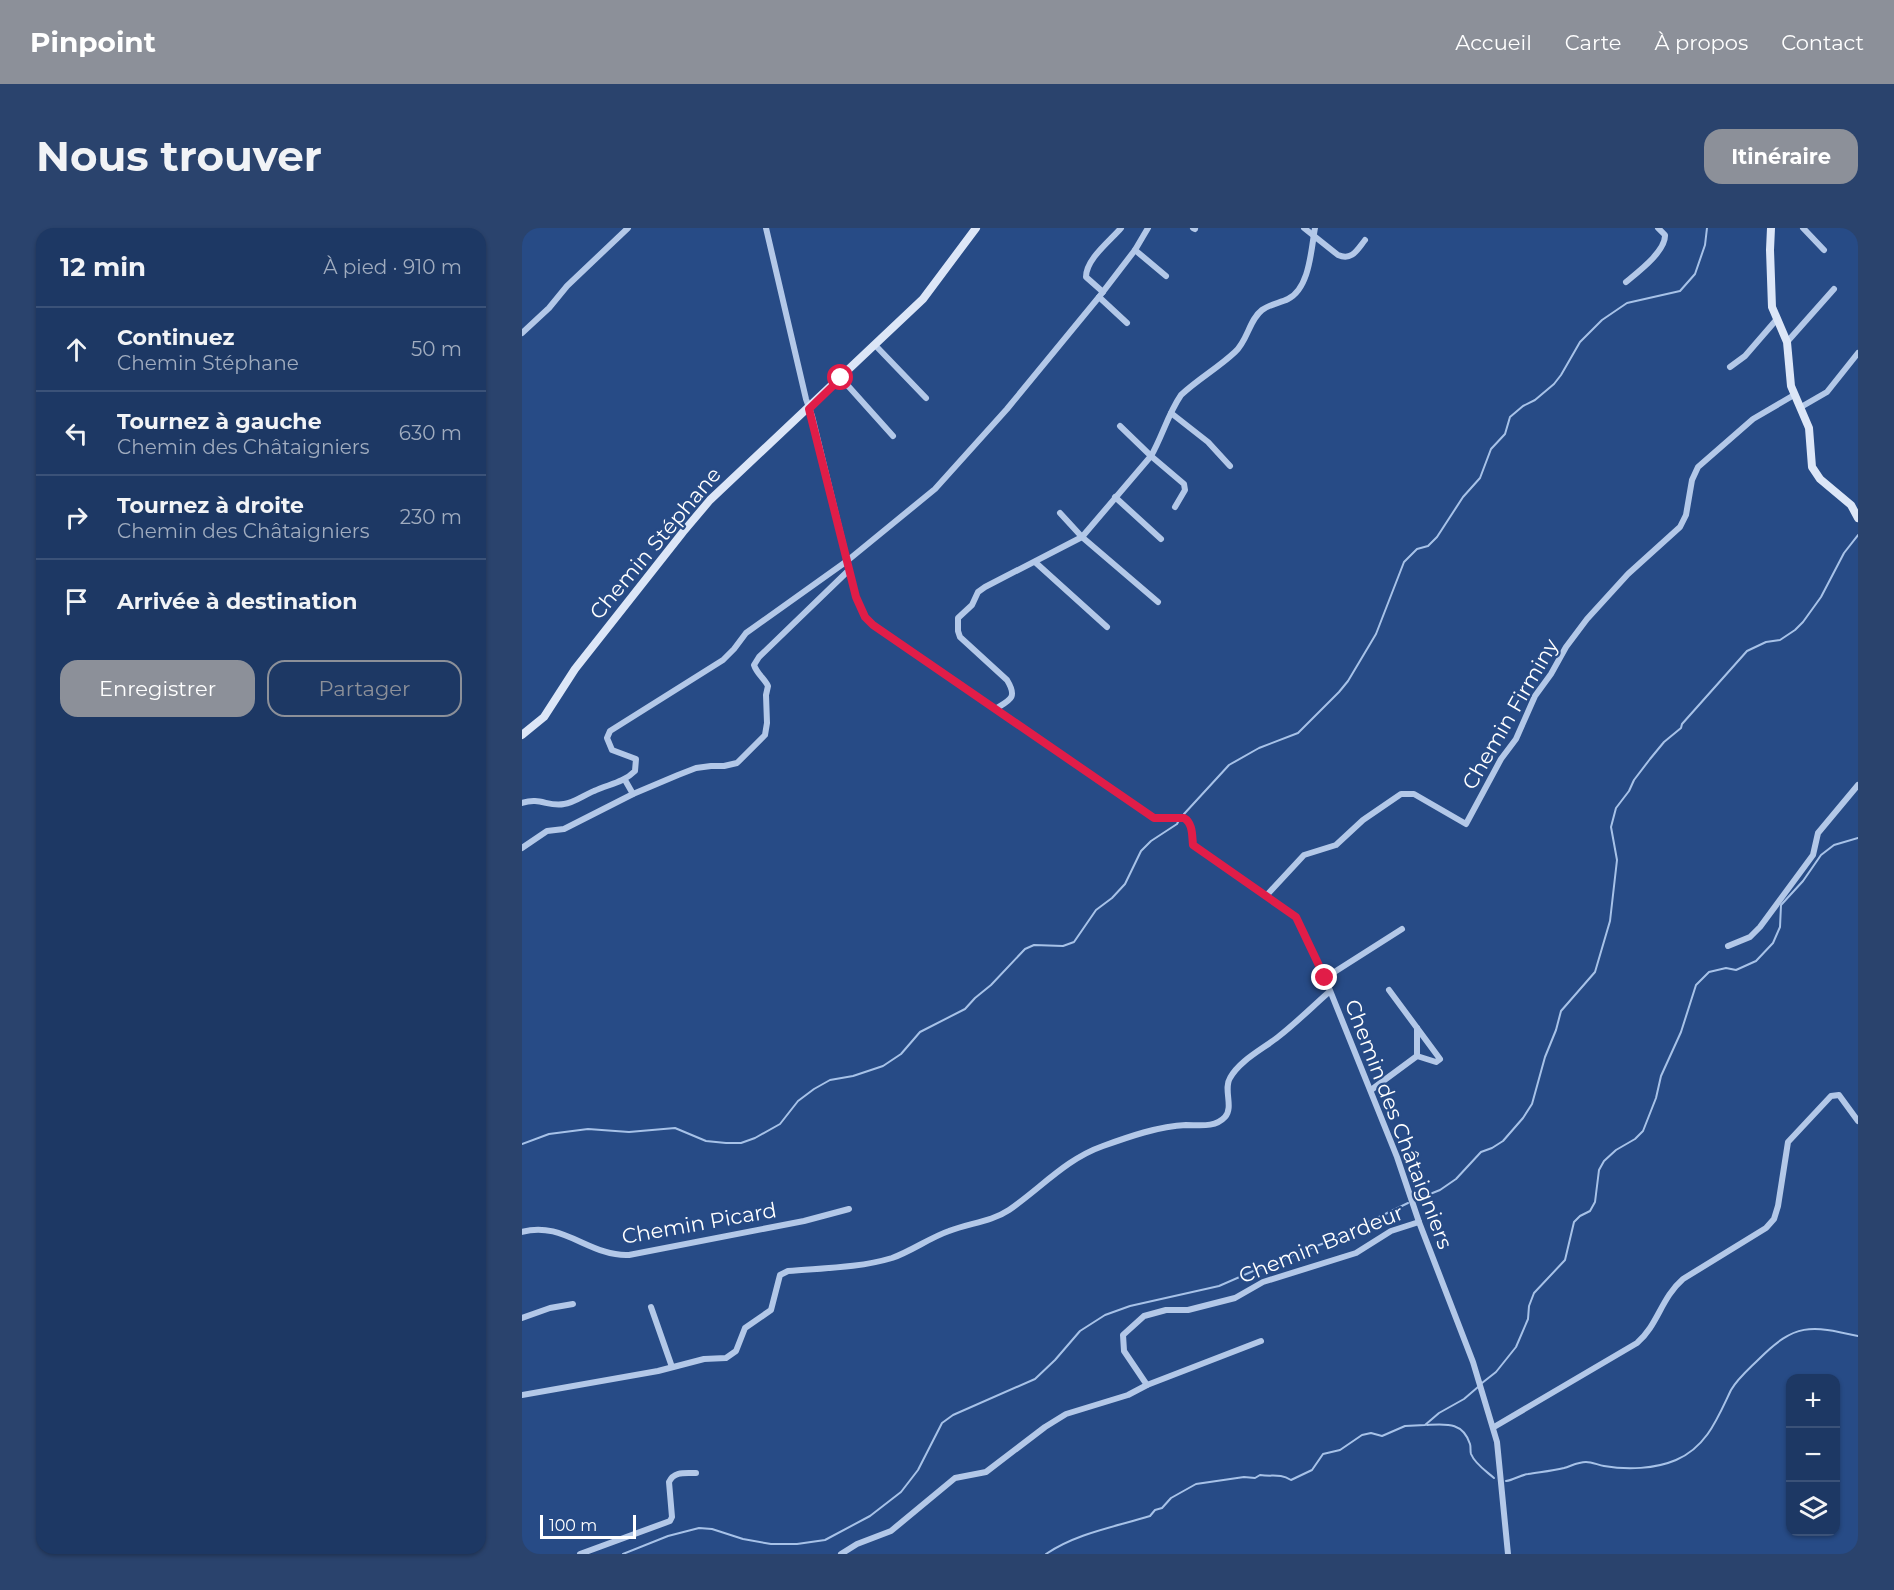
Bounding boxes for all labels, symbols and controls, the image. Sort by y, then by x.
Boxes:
text: Pinpoint [30,25,156,59]
text: Accueil [1455,30,1532,55]
text: Carte [1565,30,1621,55]
text: À propos [1654,30,1748,55]
text: Contact [1781,30,1864,55]
button: Itinéraire [1704,129,1858,184]
text: Nous trouver [36,130,322,182]
text: 12 min [60,251,146,283]
text: À pied · 910 m [323,255,462,279]
text: Continuez [117,324,234,351]
icon: ahead [60,333,93,366]
text: 50 m [411,337,462,361]
text: Chemin Stéphane [117,351,299,375]
route start [827,364,853,390]
text: Tournez à gauche [117,408,322,435]
icon: left [60,417,93,450]
text: 630 m [399,421,462,445]
text: Chemin des Châtaigniers [117,435,370,459]
street label: Chemin Stéphane [584,462,726,624]
text: Tournez à droite [117,492,304,519]
icon: right [60,501,93,534]
text: 230 m [400,505,462,529]
text: Chemin des Châtaigniers [117,519,370,543]
icon: arrive [60,585,93,618]
text: Arrivée à destination [117,588,357,615]
street label: Chemin Firminy [1457,634,1564,794]
button: Enregistrer [60,660,255,717]
button: Partager [267,660,462,717]
route end [1311,964,1337,990]
street label: Chemin des Châtaigniers [1340,996,1458,1252]
street label: Chemin Picard [620,1197,778,1249]
street label: Chemin Bardeur [1235,1200,1407,1288]
map controls [1786,1374,1840,1536]
button: + [1786,1374,1840,1428]
button: − [1786,1428,1840,1482]
button: layers [1786,1482,1840,1536]
scale bar [540,1512,636,1540]
text: 100 m [549,1516,597,1535]

